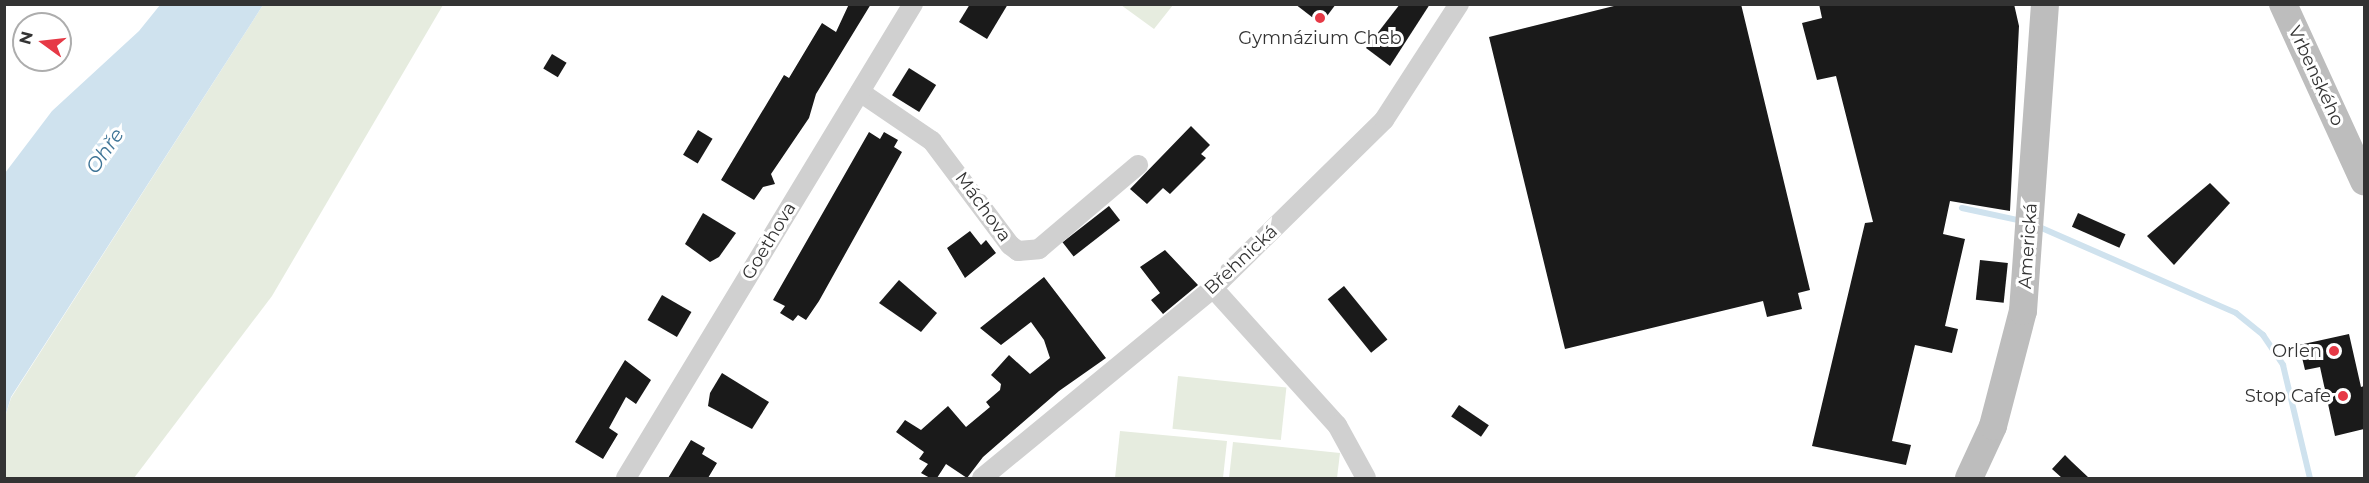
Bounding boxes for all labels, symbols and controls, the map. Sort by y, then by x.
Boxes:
marker: Gymnázium Cheb [1313,11,1327,25]
north arrow [12,12,72,72]
street label: Vrbenského [2283,23,2349,129]
place label: Gymnázium Cheb [1238,27,1402,49]
text: N [15,29,37,46]
water label: Ohře [81,124,129,178]
street label: Máchova [950,168,1016,246]
street label: Goethova [737,198,801,284]
street label: Americká [2014,202,2042,290]
street label: Břehnická [1200,221,1282,299]
place label: Orlen [2272,340,2322,362]
marker: Orlen [2327,344,2341,358]
place label: Stop Cafe [2245,385,2331,407]
marker: Stop Cafe [2336,389,2350,403]

